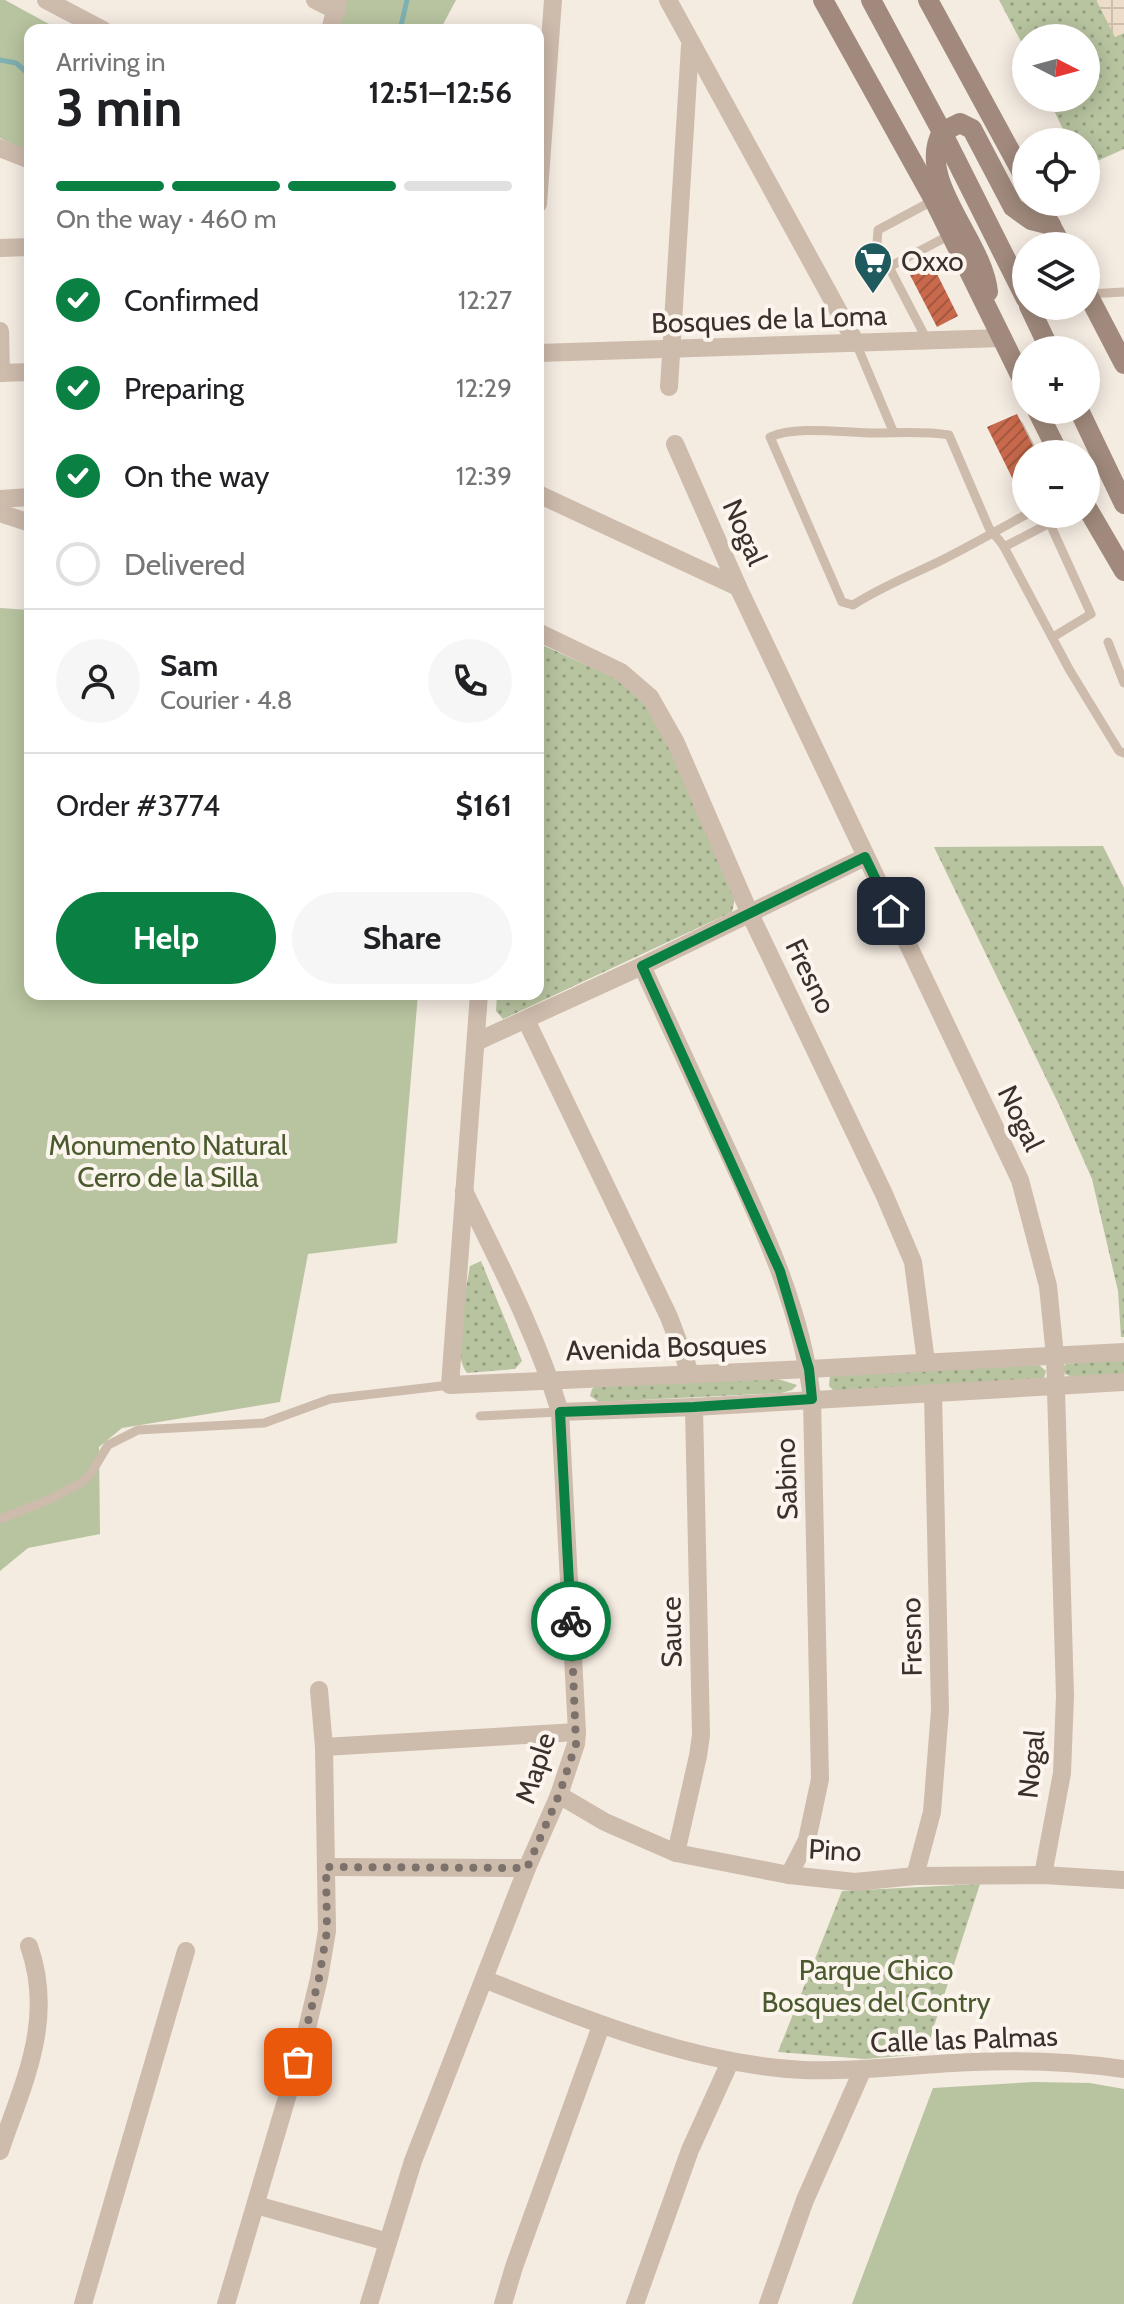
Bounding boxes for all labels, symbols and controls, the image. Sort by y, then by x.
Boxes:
north arrow [1012,24,1100,112]
map controls [1012,24,1100,528]
text: Arriving in [56,46,166,78]
text: 12:51–12:56 [368,74,512,111]
text: 3 min [56,76,182,139]
button: locate [1012,128,1100,216]
text: On the way · 460 m [56,203,277,235]
button: layers [1012,232,1100,320]
supermarket icon: Oxxo [852,240,894,295]
place label: Oxxo [901,244,964,278]
icon: check [56,278,100,322]
text: Confirmed [124,282,259,319]
text: 12:27 [458,284,512,316]
street label: Bosques de la Loma [651,298,888,340]
button: + [1012,336,1100,424]
icon: check [56,366,100,410]
text: Preparing [124,370,244,407]
text: 12:29 [456,372,512,404]
button: − [1012,440,1100,528]
icon: check [56,454,100,498]
text: On the way [124,458,269,495]
text: 12:39 [456,460,512,492]
street label: Nogal [715,494,775,571]
text: Delivered [124,546,245,583]
button: person [56,639,140,723]
button: phone [428,639,512,723]
text: Sam [160,647,218,684]
text: Courier · 4.8 [160,684,293,716]
text: Order #3774 [56,787,220,824]
text: $161 [456,787,512,824]
pin [857,877,925,945]
icon: home [869,889,913,933]
button: Help [56,892,276,984]
button: Share [292,892,512,984]
street label: Fresno [778,933,844,1019]
street label: Nogal [991,1080,1052,1157]
park label: Monumento Natural Cerro de la Silla [49,1128,288,1194]
street label: Avenida Bosques [565,1327,767,1367]
street label: Sabino [768,1437,804,1521]
courier [531,1581,611,1661]
street label: Sauce [653,1596,689,1668]
street label: Fresno [893,1597,929,1677]
icon: bike [549,1599,593,1643]
street label: Maple [508,1728,562,1808]
street label: Nogal [1011,1728,1052,1800]
street label: Pino [808,1832,862,1868]
park label: Parque Chico Bosques del Contry [761,1953,991,2019]
street label: Calle las Palmas [870,2019,1058,2059]
pin [264,2028,332,2096]
icon: bag [276,2040,320,2084]

